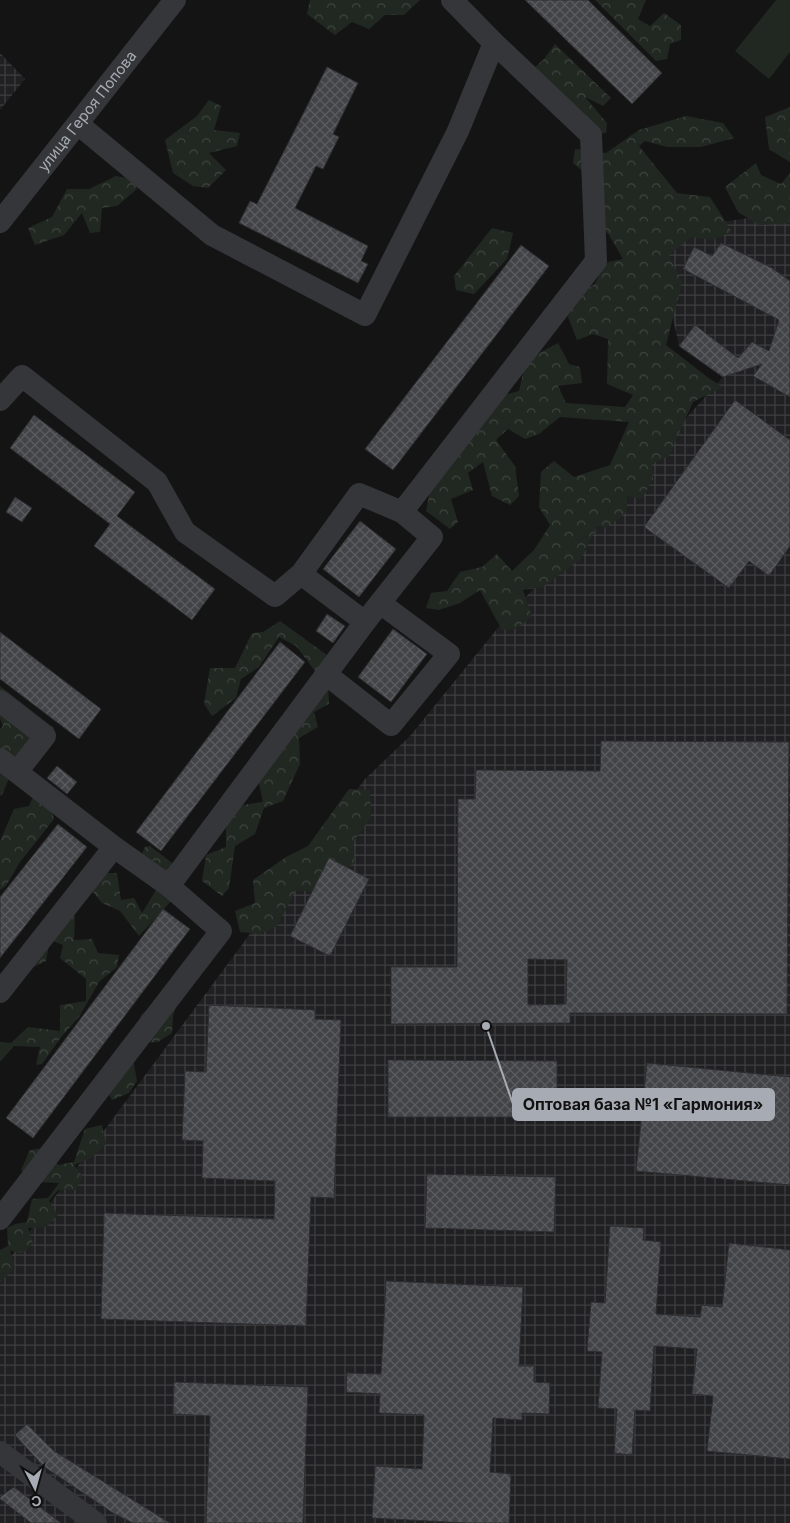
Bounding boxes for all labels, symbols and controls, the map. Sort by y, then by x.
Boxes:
street label: улица Героя Попова [33,47,140,175]
callout: Оптовая база №1 «Гармония» [513,1089,774,1120]
text: Оптовая база №1 «Гармония» [523,1094,763,1114]
north arrow [10,1463,60,1513]
text: С [30,1492,42,1510]

